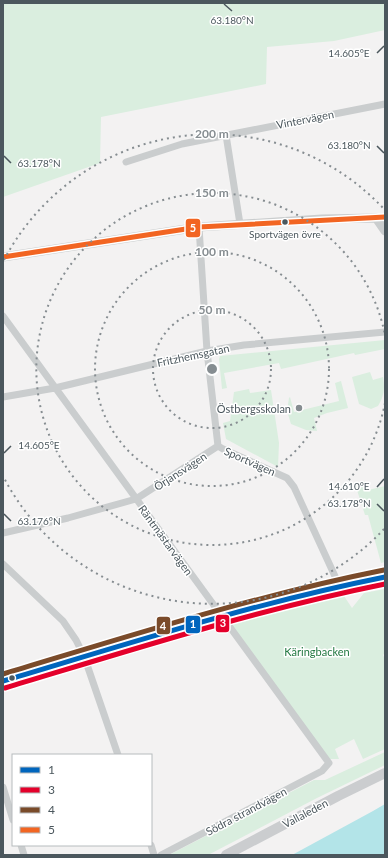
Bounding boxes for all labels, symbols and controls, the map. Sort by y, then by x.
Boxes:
text: 63.180°N [210,14,254,26]
text: 14.605°E [328,47,370,59]
street label: Vintervägen [275,107,335,131]
text: 200 m [195,126,229,141]
text: 63.180°N [327,139,371,151]
text: 63.178°N [17,157,61,169]
text: 150 m [195,185,229,200]
marker: Sportvägen övre [280,217,290,227]
line badge: 5 [185,218,201,238]
text: 5 [190,221,196,234]
place label: Sportvägen övre [249,228,321,240]
text: 100 m [195,244,229,259]
text: 50 m [199,302,225,317]
street label: Fritzhemsgatan [156,341,230,369]
centre of rings [205,362,219,376]
place label: Östbergsskolan [217,402,291,415]
marker: Östbergsskolan [294,403,304,413]
text: 14.605°E [18,439,60,451]
street label: Sportvägen [222,444,278,478]
street label: Örjansvägen [151,449,209,493]
text: 14.610°E [328,480,370,492]
text: 63.178°N [327,497,371,509]
street label: Räntmästarvägen [136,502,196,578]
text: 63.176°N [17,515,61,527]
line badge: 3 [215,614,230,633]
line badge: 1 [185,615,201,634]
line badge: 4 [156,616,171,635]
text: 3 [220,616,226,629]
text: 1 [190,617,196,630]
text: 4 [160,619,167,632]
park label: Käringbacken [284,645,350,658]
unlabelled marker [7,673,17,683]
legend [12,754,152,846]
text: 1 [48,762,55,777]
text: 3 [48,782,55,797]
street label: Södra strandvägen [203,784,289,838]
street label: Vallaleden [280,796,330,830]
text: 4 [48,802,55,817]
text: 5 [48,822,55,837]

